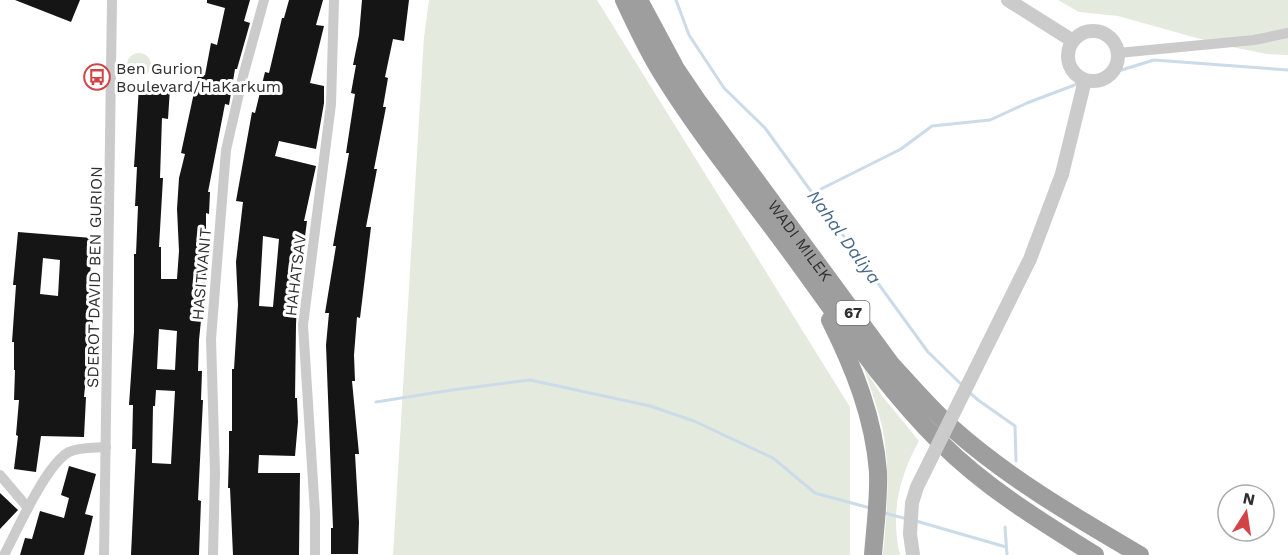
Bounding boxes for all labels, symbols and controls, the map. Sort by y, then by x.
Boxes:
place label: Ben Gurion Boulevard/HaKarkum [116,59,281,96]
bus stop icon: Ben Gurion Boulevard/HaKarkum [82,62,112,92]
street label: SDEROT DAVID BEN GURION [83,166,106,388]
water label: Nahal Daliya [803,186,886,288]
street label: WADI MILEK [764,196,836,285]
street label: HASITVANIT [188,227,215,321]
street label: HAHATSAV [281,233,310,317]
road number: 67 [836,301,870,325]
north arrow [1216,483,1276,543]
text: N [1241,488,1257,509]

